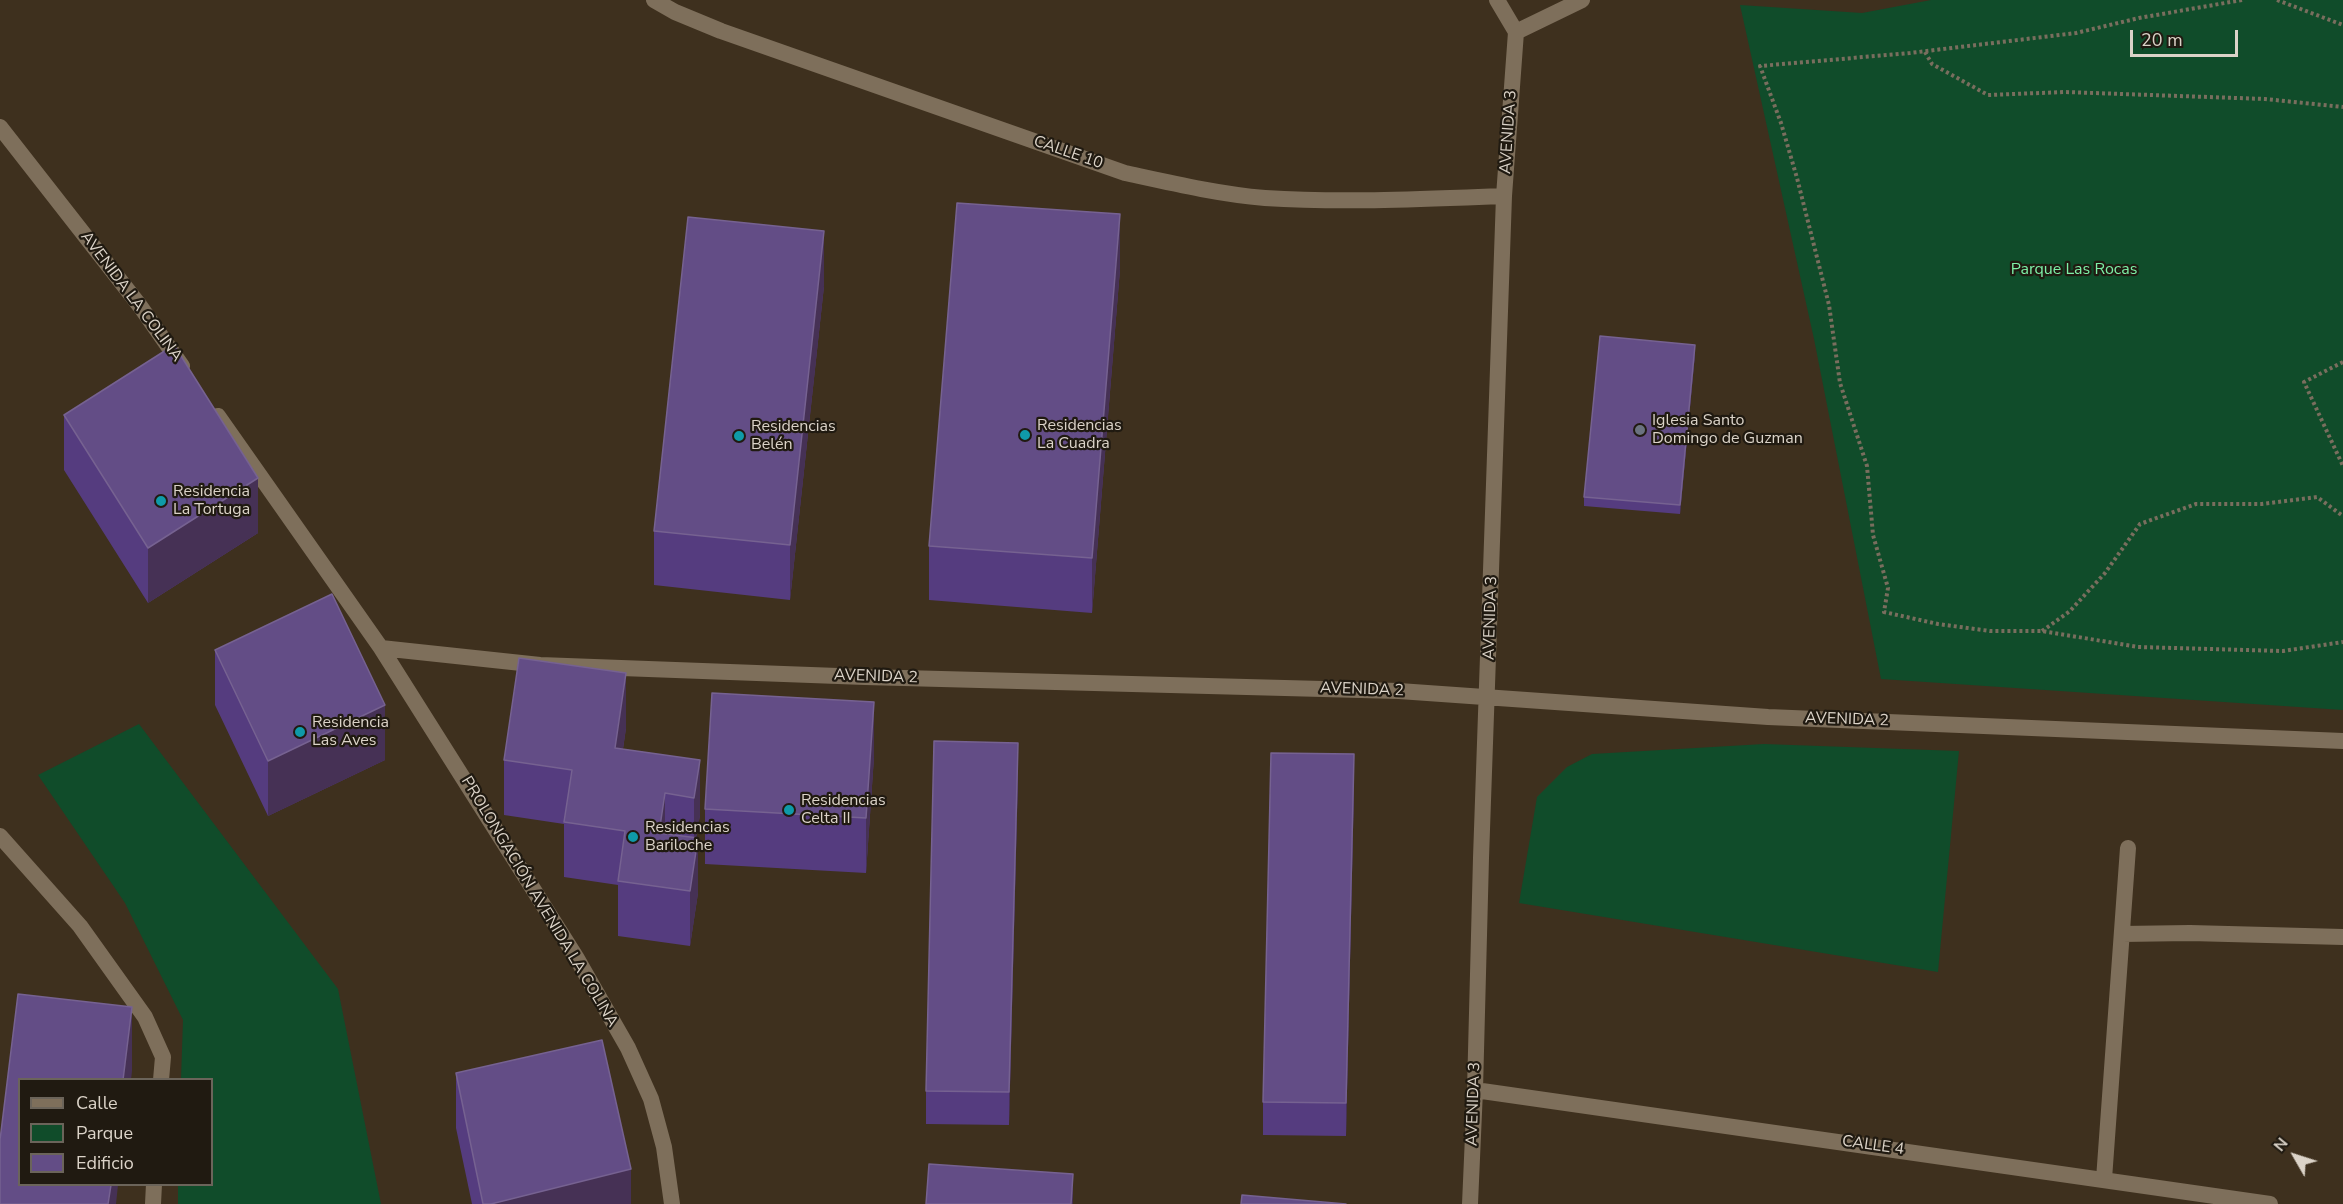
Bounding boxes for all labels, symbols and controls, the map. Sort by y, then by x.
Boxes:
scale bar [2133,18,2241,56]
text: 20 m [2141,28,2183,52]
street label: AVENIDA 3 [1496,89,1522,175]
street label: CALLE 10 [1031,132,1105,174]
street label: AVENIDA LA COLINA [76,228,186,366]
park label: Parque Las Rocas [2011,260,2137,280]
place label: Iglesia Santo Domingo de Guzman [1652,411,1803,449]
place label: Residencias La Cuadra [1037,416,1122,454]
place label: Residencias Belén [751,417,836,455]
marker: Iglesia Santo Domingo de Guzman [1633,423,1647,437]
marker: Residencias La Cuadra [1018,428,1032,442]
marker: Residencias Belén [732,429,746,443]
place label: Residencia La Tortuga [173,482,250,520]
marker: Residencia La Tortuga [154,494,168,508]
street label: AVENIDA 3 [1480,576,1502,660]
street label: AVENIDA 2 [834,666,918,688]
street label: AVENIDA 2 [1320,679,1404,701]
street label: AVENIDA 2 [1805,709,1889,731]
place label: Residencia Las Aves [312,713,389,751]
marker: Residencia Las Aves [293,725,307,739]
street label: PROLONGACIÓN AVENIDA LA COLINA [456,773,622,1031]
place label: Residencias Celta II [801,791,886,829]
marker: Residencias Celta II [782,803,796,817]
place label: Residencias Bariloche [645,818,730,856]
marker: Residencias Bariloche [626,830,640,844]
street label: AVENIDA 3 [1463,1062,1485,1146]
legend [18,1078,213,1186]
text: Calle [76,1091,118,1115]
text: Parque [76,1121,133,1145]
north arrow [2265,1126,2325,1186]
street label: CALLE 4 [1841,1132,1905,1160]
text: N [2269,1133,2293,1156]
text: Edificio [76,1151,134,1175]

